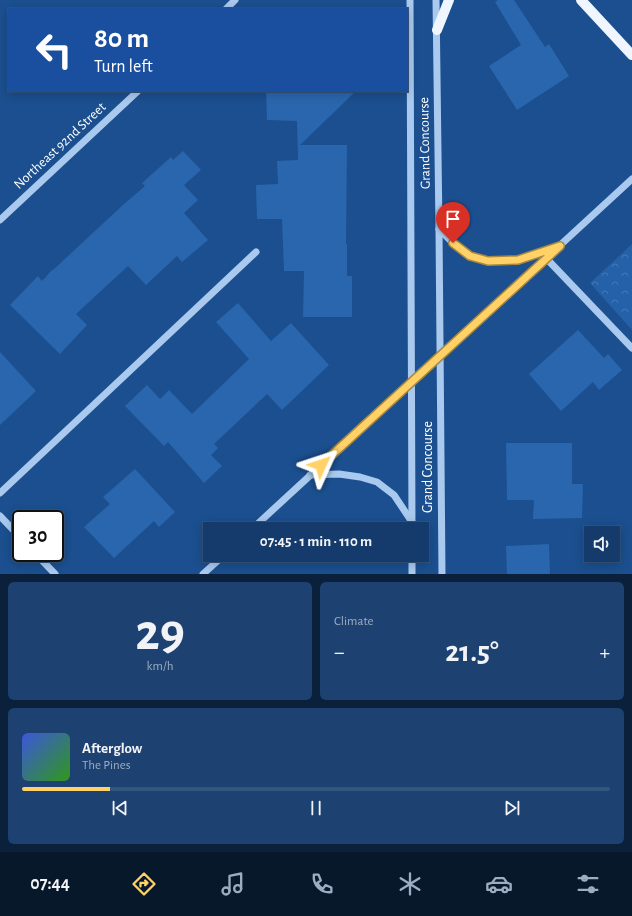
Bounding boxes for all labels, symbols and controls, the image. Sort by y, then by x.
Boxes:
icon: left [28,24,80,76]
text: 80 m [94,25,149,53]
text: Turn left [94,58,153,76]
street label: Grand Concourse [417,97,433,189]
street label: Northeast 92nd Street [11,100,109,192]
pin [436,202,470,243]
icon: arrive [442,208,464,230]
street label: Grand Concourse [421,421,435,513]
position arrow [300,444,342,486]
speed limit sign: 30 [12,510,64,562]
map controls [584,526,620,562]
button: sound [584,526,620,562]
text: 07:45 · 1 min · 110 m [260,534,372,549]
text: 29 [135,607,185,659]
text: Climate [334,615,373,628]
text: 21.5° [445,637,499,667]
text: − [334,641,345,663]
text: + [599,641,610,663]
text: km/h [147,660,173,673]
text: Afterglow [82,741,142,756]
text: The Pines [82,759,131,772]
icon: previous [109,797,131,819]
icon: pause [305,797,327,819]
icon: next [501,797,523,819]
icon: directions [130,870,158,898]
icon: music [219,870,247,898]
icon: phone [308,870,336,898]
icon: climate [396,870,424,898]
icon: car [485,870,513,898]
icon: filters [574,870,602,898]
text: 07:44 [30,875,70,893]

